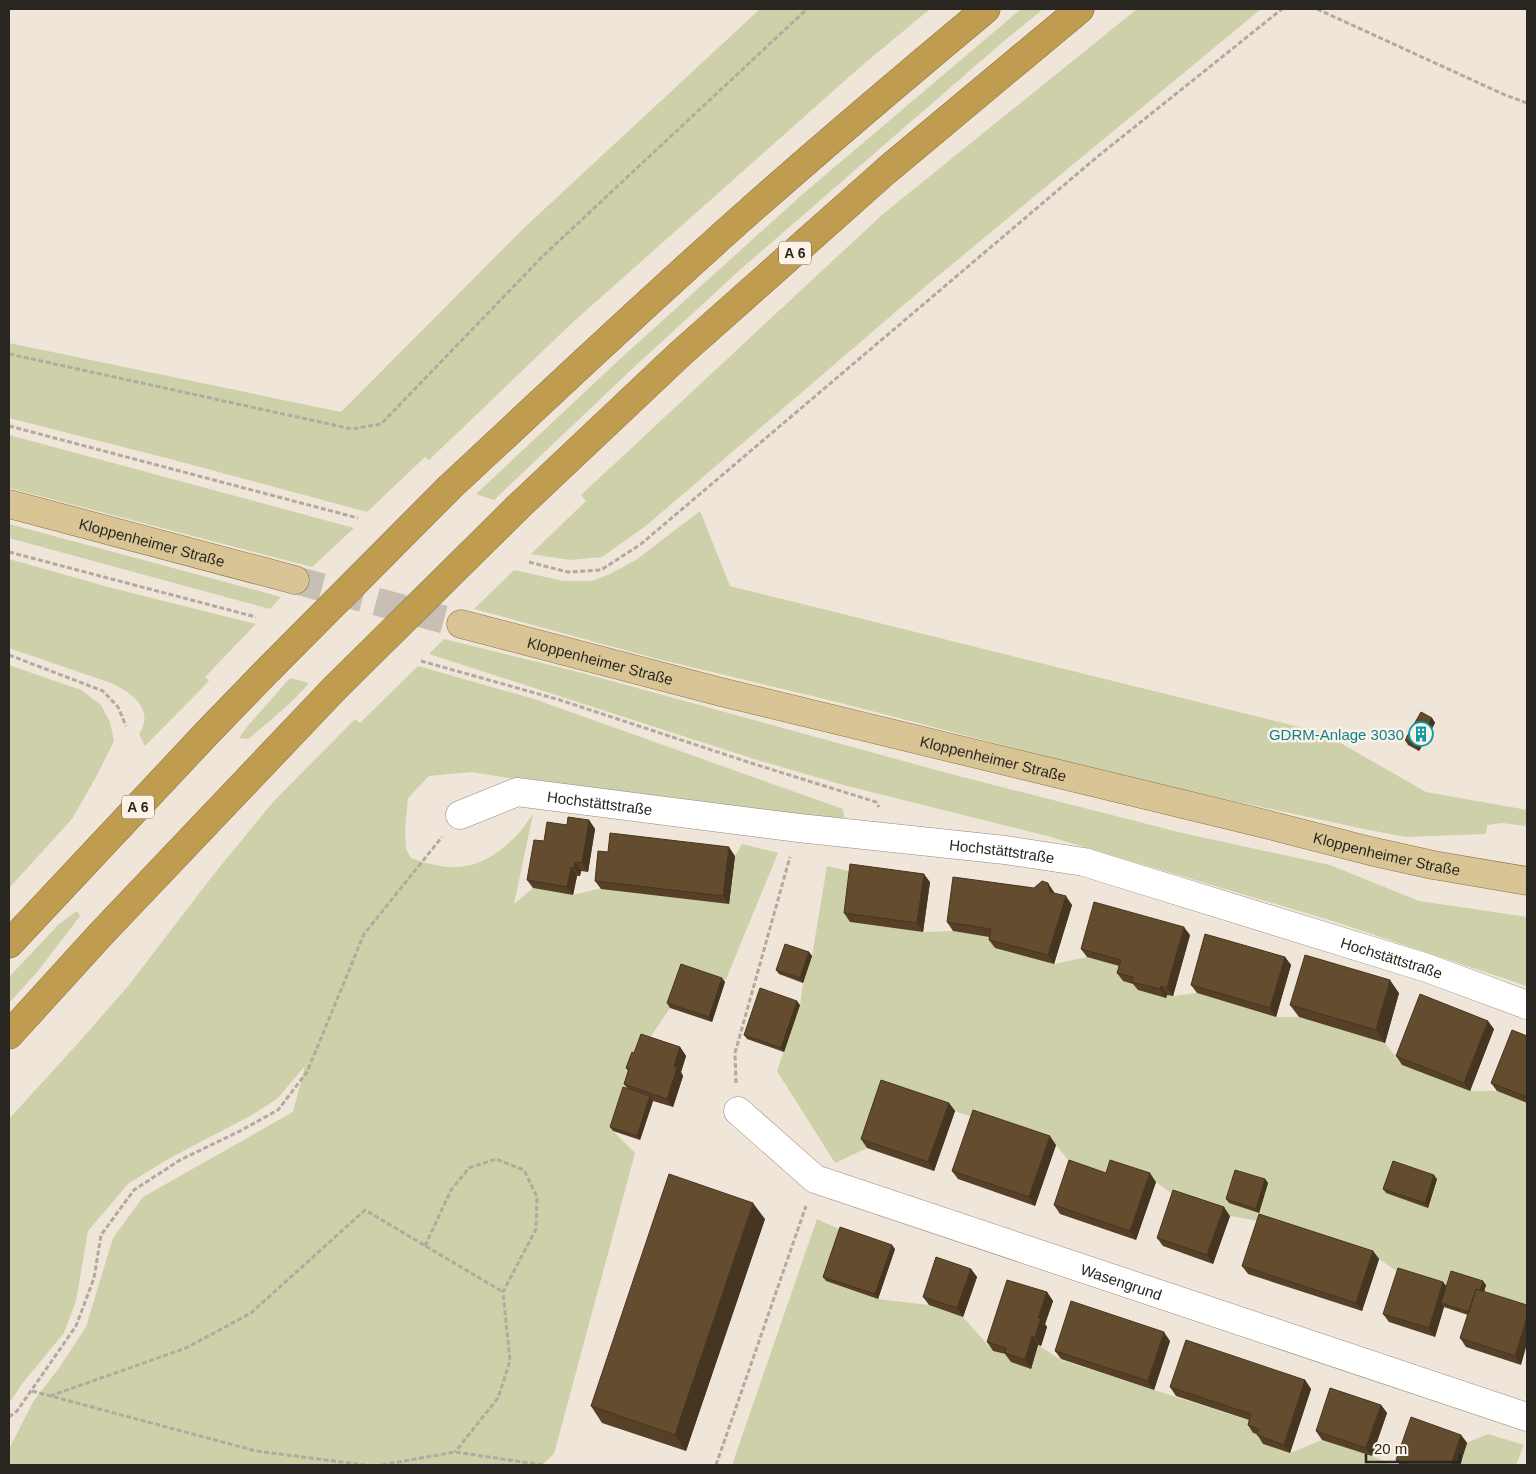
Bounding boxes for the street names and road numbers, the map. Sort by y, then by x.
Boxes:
road number: A 6 [779,242,811,264]
street label: Kloppenheimer Straße [77,515,227,570]
street label: Kloppenheimer Straße [526,633,675,688]
street label: Kloppenheimer Straße [918,732,1068,784]
street label: Hochstättstraße [546,787,653,818]
road number: A 6 [122,796,154,819]
street label: Kloppenheimer Straße [1312,828,1462,878]
street label: Hochstättstraße [949,836,1056,866]
street label: Hochstättstraße [1339,933,1445,982]
street label: Wasengrund [1079,1260,1164,1303]

